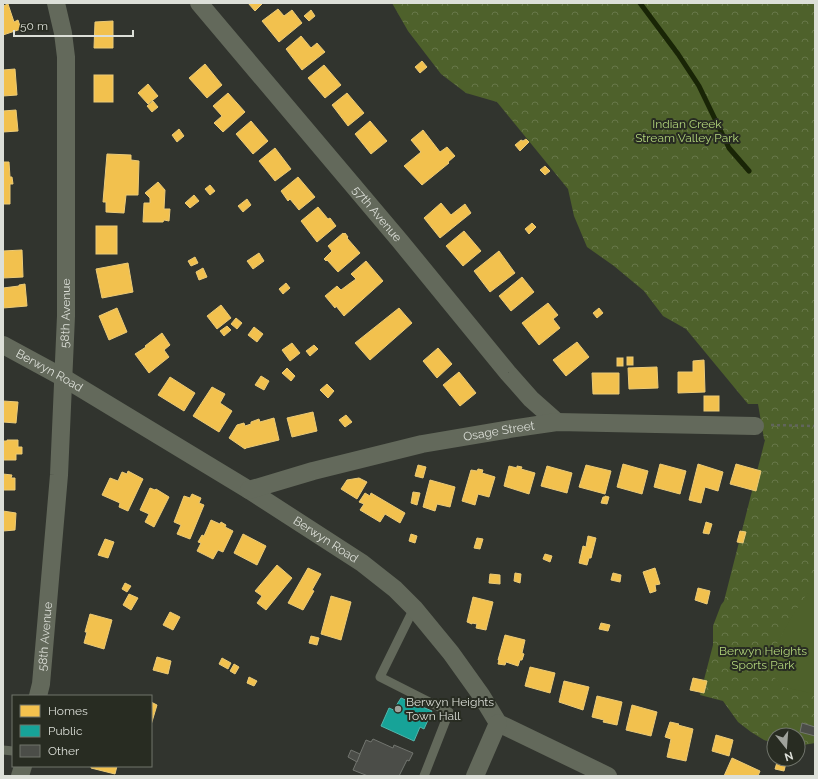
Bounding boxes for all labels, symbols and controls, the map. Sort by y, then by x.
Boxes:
scale bar [14,12,133,38]
text: 50 m [20,19,48,33]
park label: Indian Creek Stream Valley Park [635,117,739,145]
street label: 57th Avenue [350,183,405,245]
street label: 58th Avenue [58,279,73,348]
street label: Berwyn Road [14,346,85,395]
street label: Osage Street [462,418,536,444]
street label: Berwyn Road [291,514,361,566]
street label: 58th Avenue [35,601,55,672]
park label: Berwyn Heights Sports Park [719,644,807,672]
legend [12,695,152,767]
place label: Berwyn Heights Town Hall [406,695,494,723]
text: Homes [48,704,88,718]
marker: Berwyn Heights Town Hall [393,704,403,714]
text: Public [48,724,83,738]
north arrow [766,727,806,767]
text: Other [48,744,80,758]
text: N [783,749,795,764]

